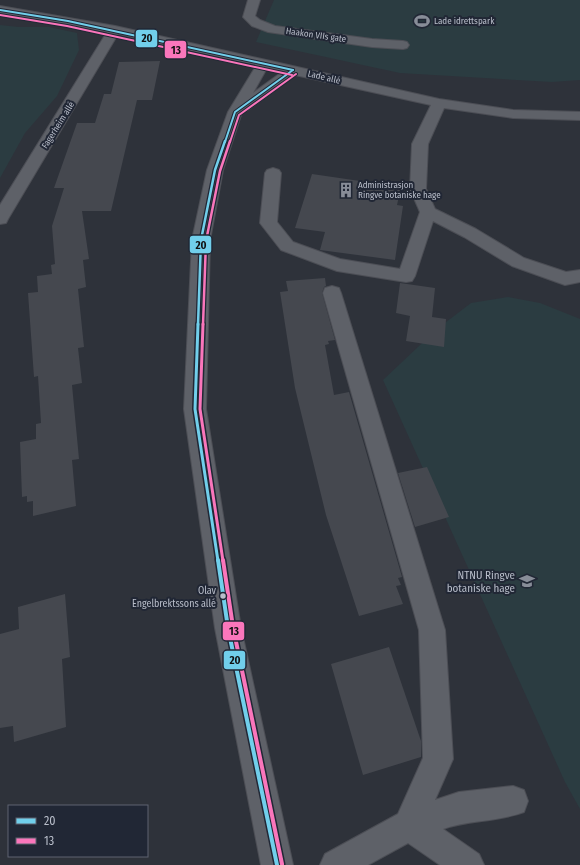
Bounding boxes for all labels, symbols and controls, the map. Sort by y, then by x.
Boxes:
sports icon: Lade idrettspark [413,12,431,30]
place label: Lade idrettspark [434,16,495,26]
street label: Haakon VIIs gate [285,26,347,44]
line badge: 20 [135,29,158,48]
text: 20 [140,32,153,45]
line badge: 13 [164,40,187,59]
text: 13 [171,44,181,57]
street label: Lade allé [307,68,342,86]
street label: Fagerheim allé [40,99,77,150]
place label: Administrasjon Ringve botaniske hage [358,180,441,200]
building icon: Administrasjon Ringve botaniske hage [337,181,355,199]
line badge: 20 [189,235,212,254]
text: 20 [194,239,207,252]
place label: NTNU Ringve botaniske hage [447,569,515,595]
school or university icon: NTNU Ringve botaniske hage [518,572,536,590]
place label: Olav Engelbrektssons allé [132,585,217,610]
marker: Olav Engelbrektssons allé [218,591,228,601]
line badge: 13 [222,621,245,641]
text: 13 [229,625,239,638]
line badge: 20 [223,650,246,670]
text: 20 [228,654,241,667]
legend [8,805,148,857]
text: 20 [44,814,56,828]
text: 13 [44,834,54,848]

